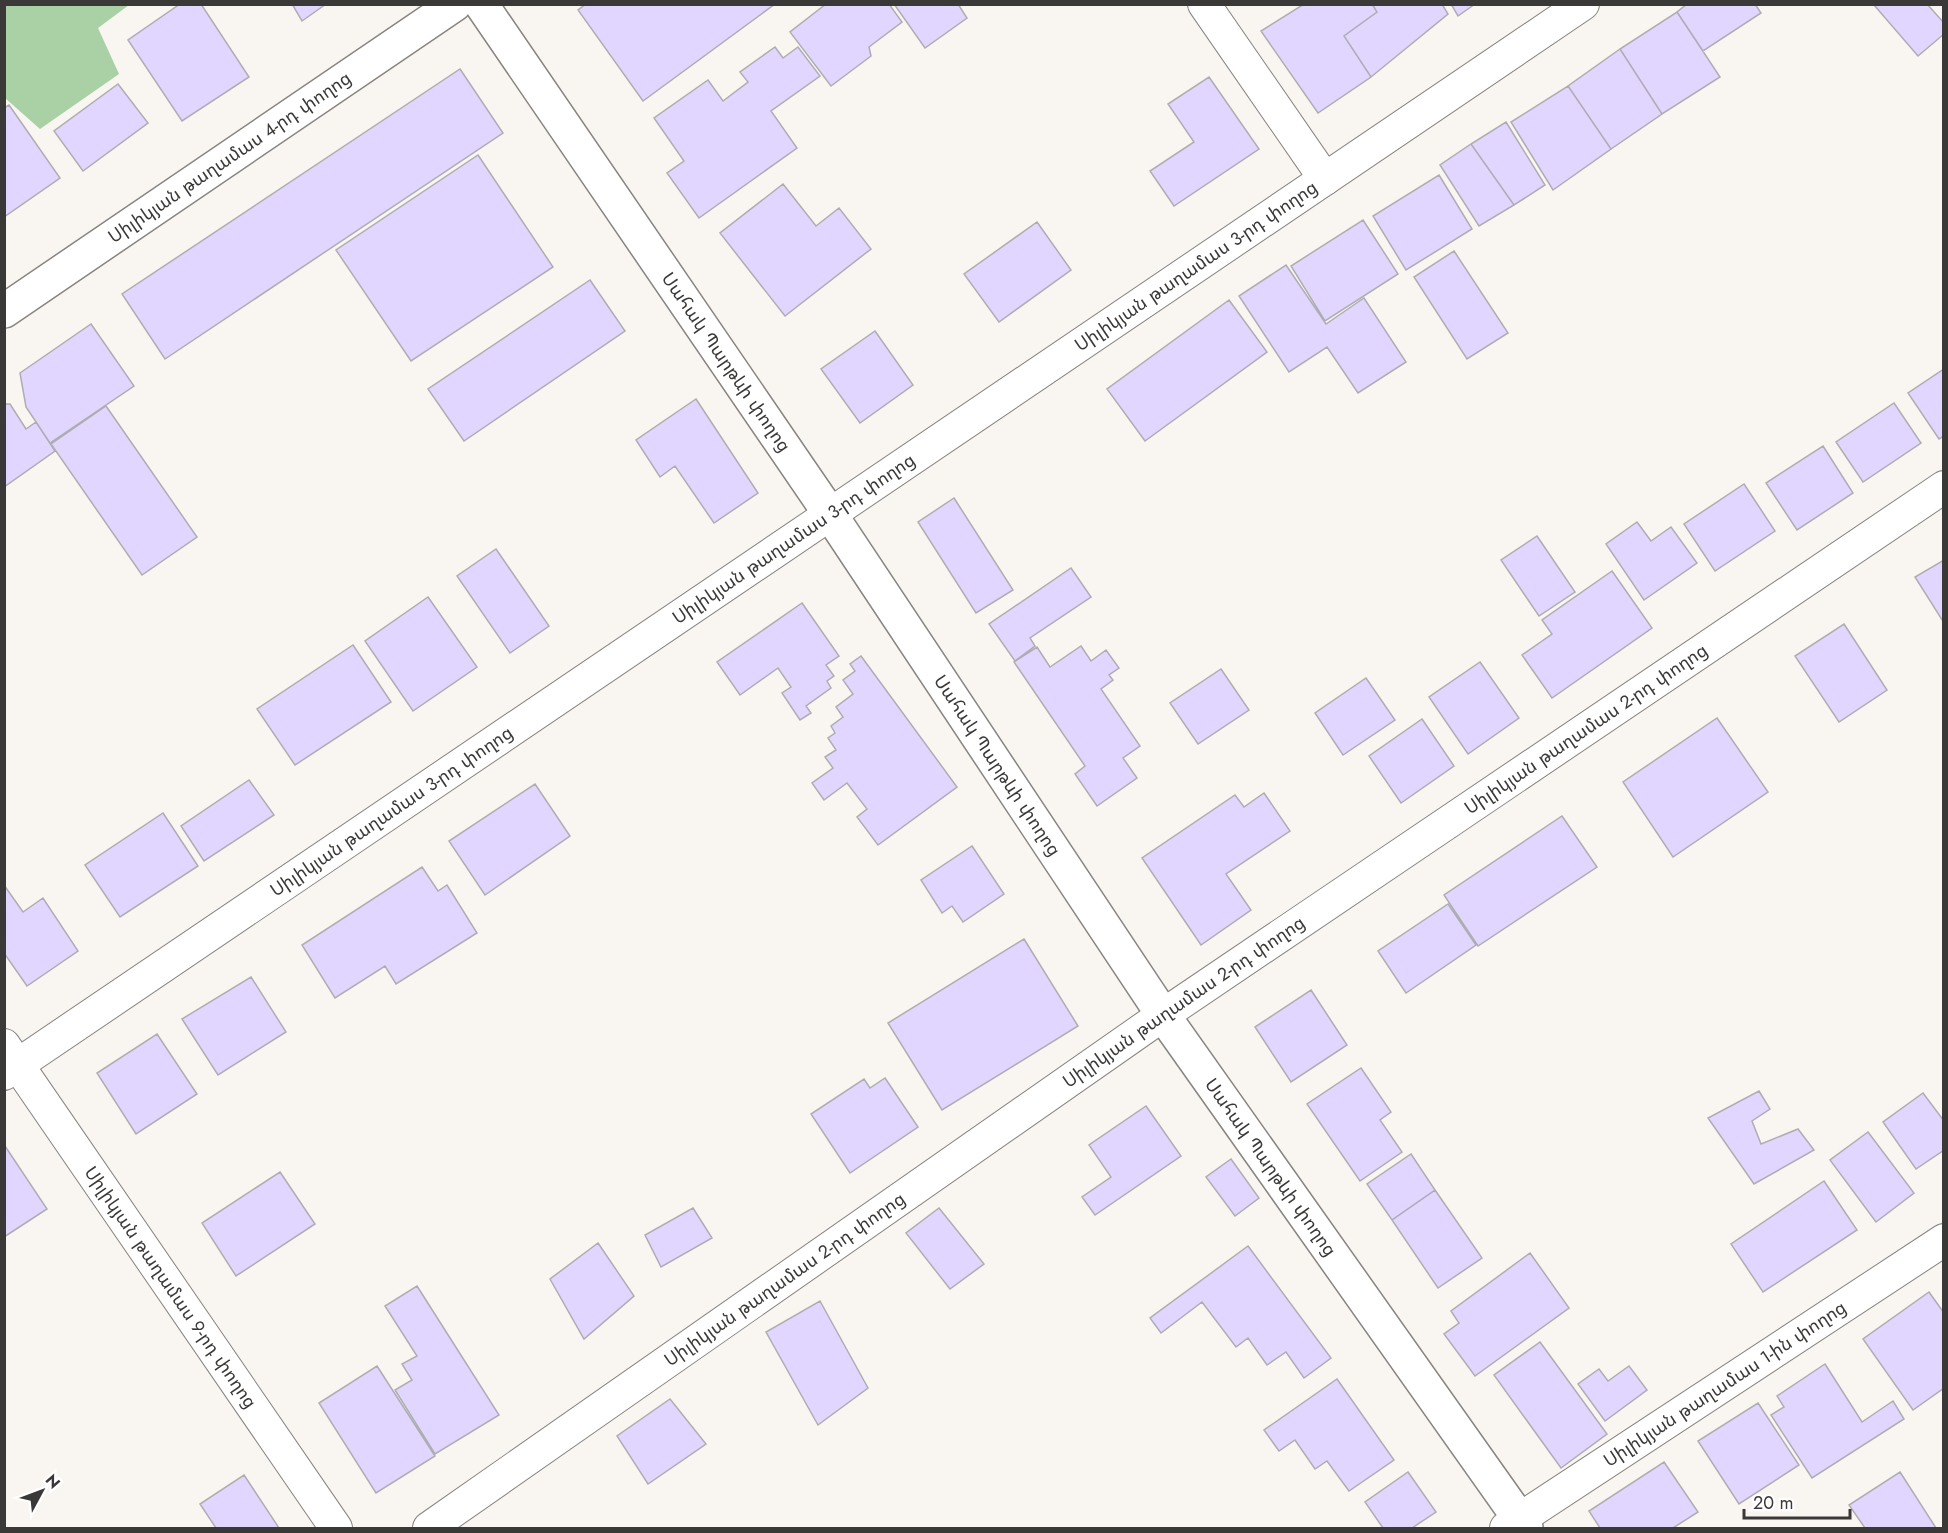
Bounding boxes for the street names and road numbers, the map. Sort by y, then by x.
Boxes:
street label: Սիլիկյան թաղամաս 4-րդ փողոց [103,65,356,249]
street label: Սիլիկյան թաղամաս 3-րդ փողոց [1069,175,1323,358]
street label: Սահակ Պարթևի փողոց [655,267,797,457]
street label: Սիլիկյան թաղամաս 3-րդ փողոց [667,447,920,630]
street label: Սիլիկյան թաղամաս 2-րդ փողոց [1459,637,1713,821]
street label: Սահակ Պարթևի փողոց [927,670,1067,861]
street label: Սիլիկյան թաղամաս 3-րդ փողոց [265,720,518,903]
street label: Սիլիկյան թաղամաս 2-րդ փողոց [1057,910,1310,1094]
street label: Սահակ Պարթևի փողոց [1199,1073,1343,1262]
street label: Սիլիկյան թաղամաս 9-րդ փողոց [78,1161,263,1414]
street label: Սիլիկյան թաղամաս 2-րդ փողոց [659,1186,911,1373]
street label: Սիլիկյան թաղամաս 1-ին փողոց [1598,1295,1851,1473]

